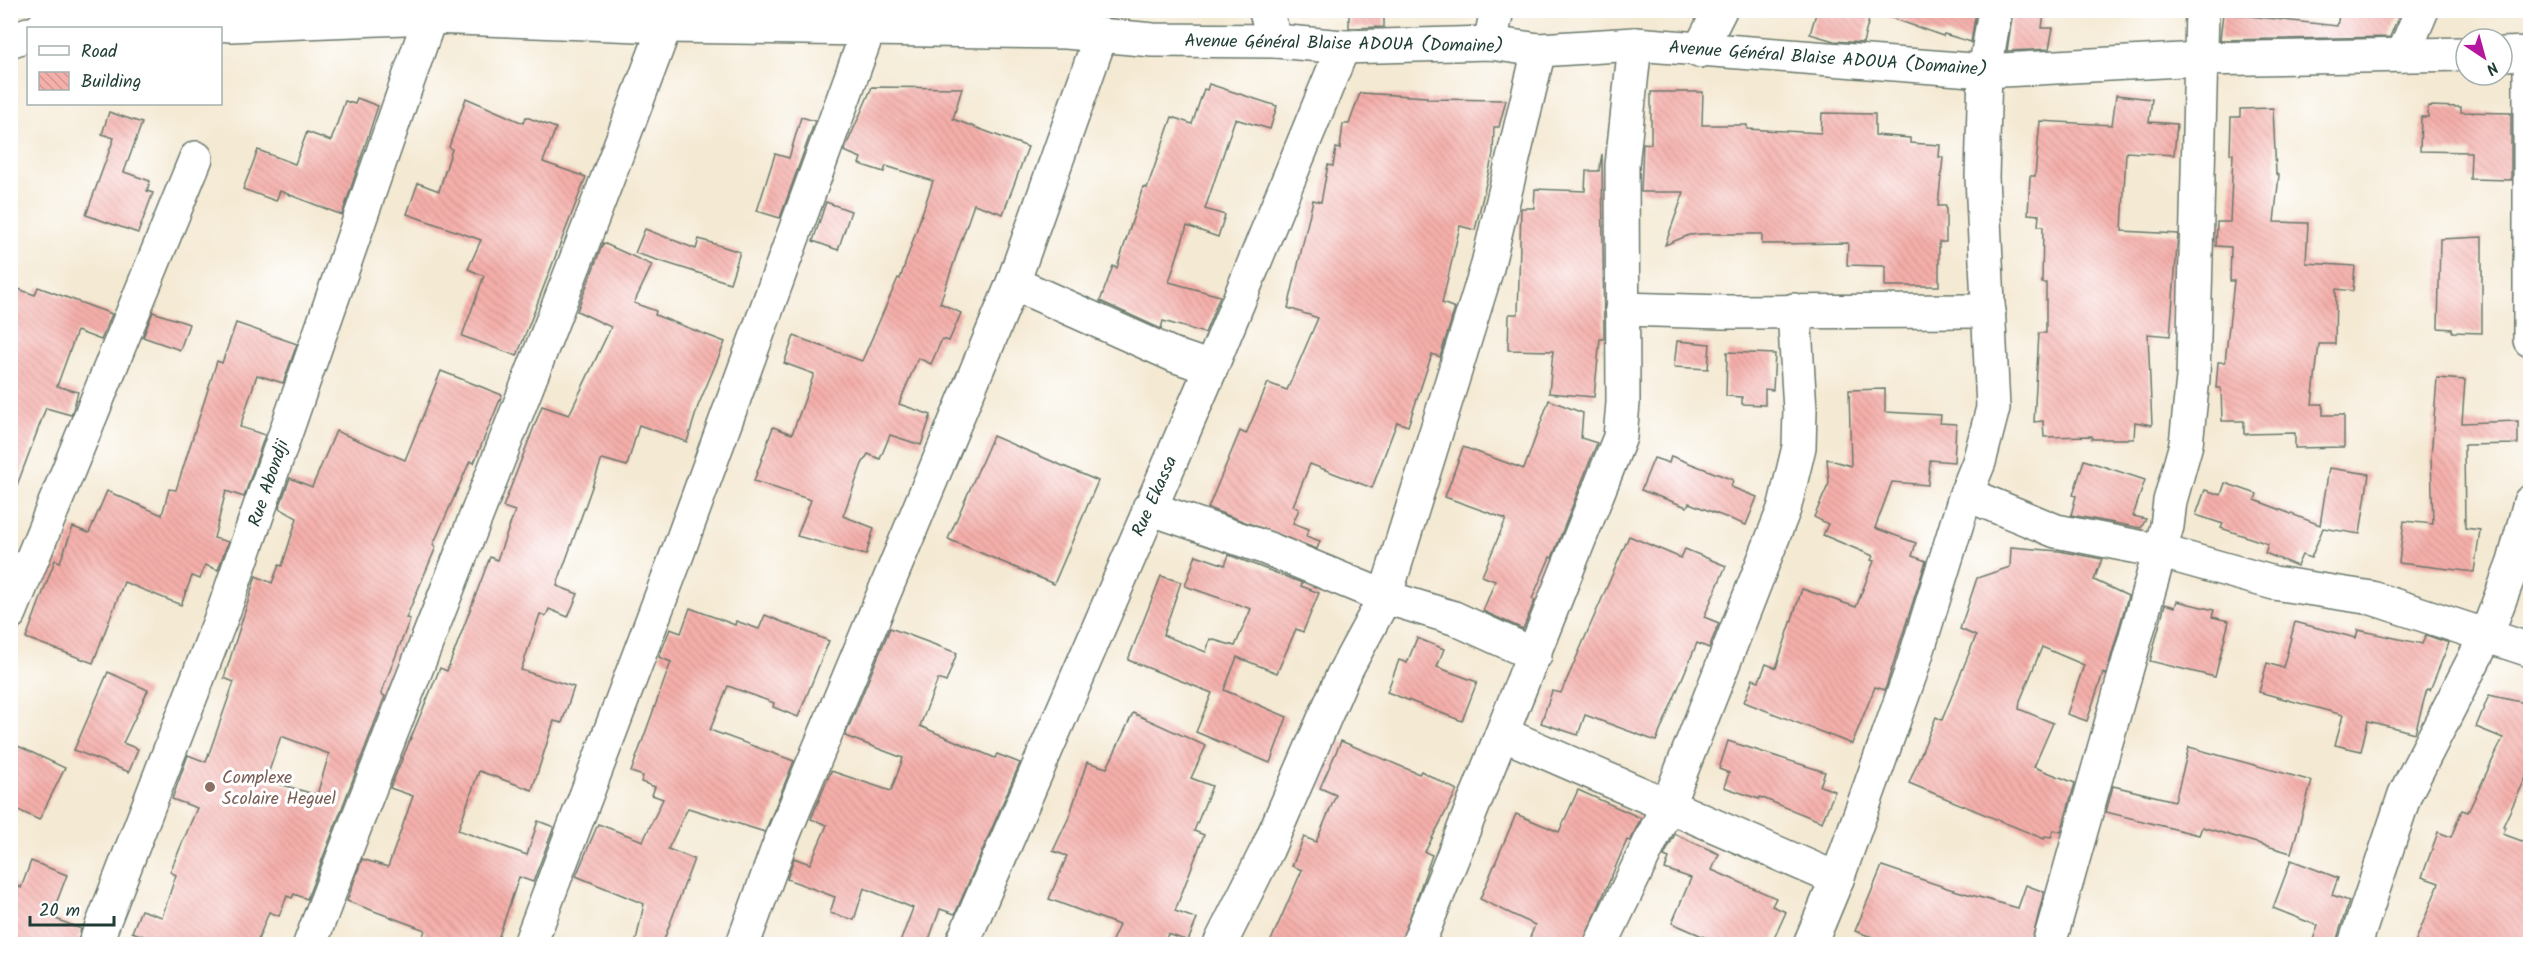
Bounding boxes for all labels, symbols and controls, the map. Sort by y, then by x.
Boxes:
legend [27,27,222,105]
street label: Avenue Général Blaise ADOUA (Domaine) [1184,27,1504,62]
north arrow [2454,27,2514,87]
street label: Avenue Général Blaise ADOUA (Domaine) [1668,34,1988,85]
text: Road [81,38,118,67]
text: N [2480,55,2503,81]
text: Building [81,68,141,97]
street label: Rue Abondji [241,435,298,531]
street label: Rue Ekassa [1125,452,1186,542]
place label: Complexe Scolaire Heguel [222,764,337,814]
marker: Complexe Scolaire Heguel [203,780,217,794]
scale bar [30,889,114,927]
text: 20 m [39,897,80,926]

